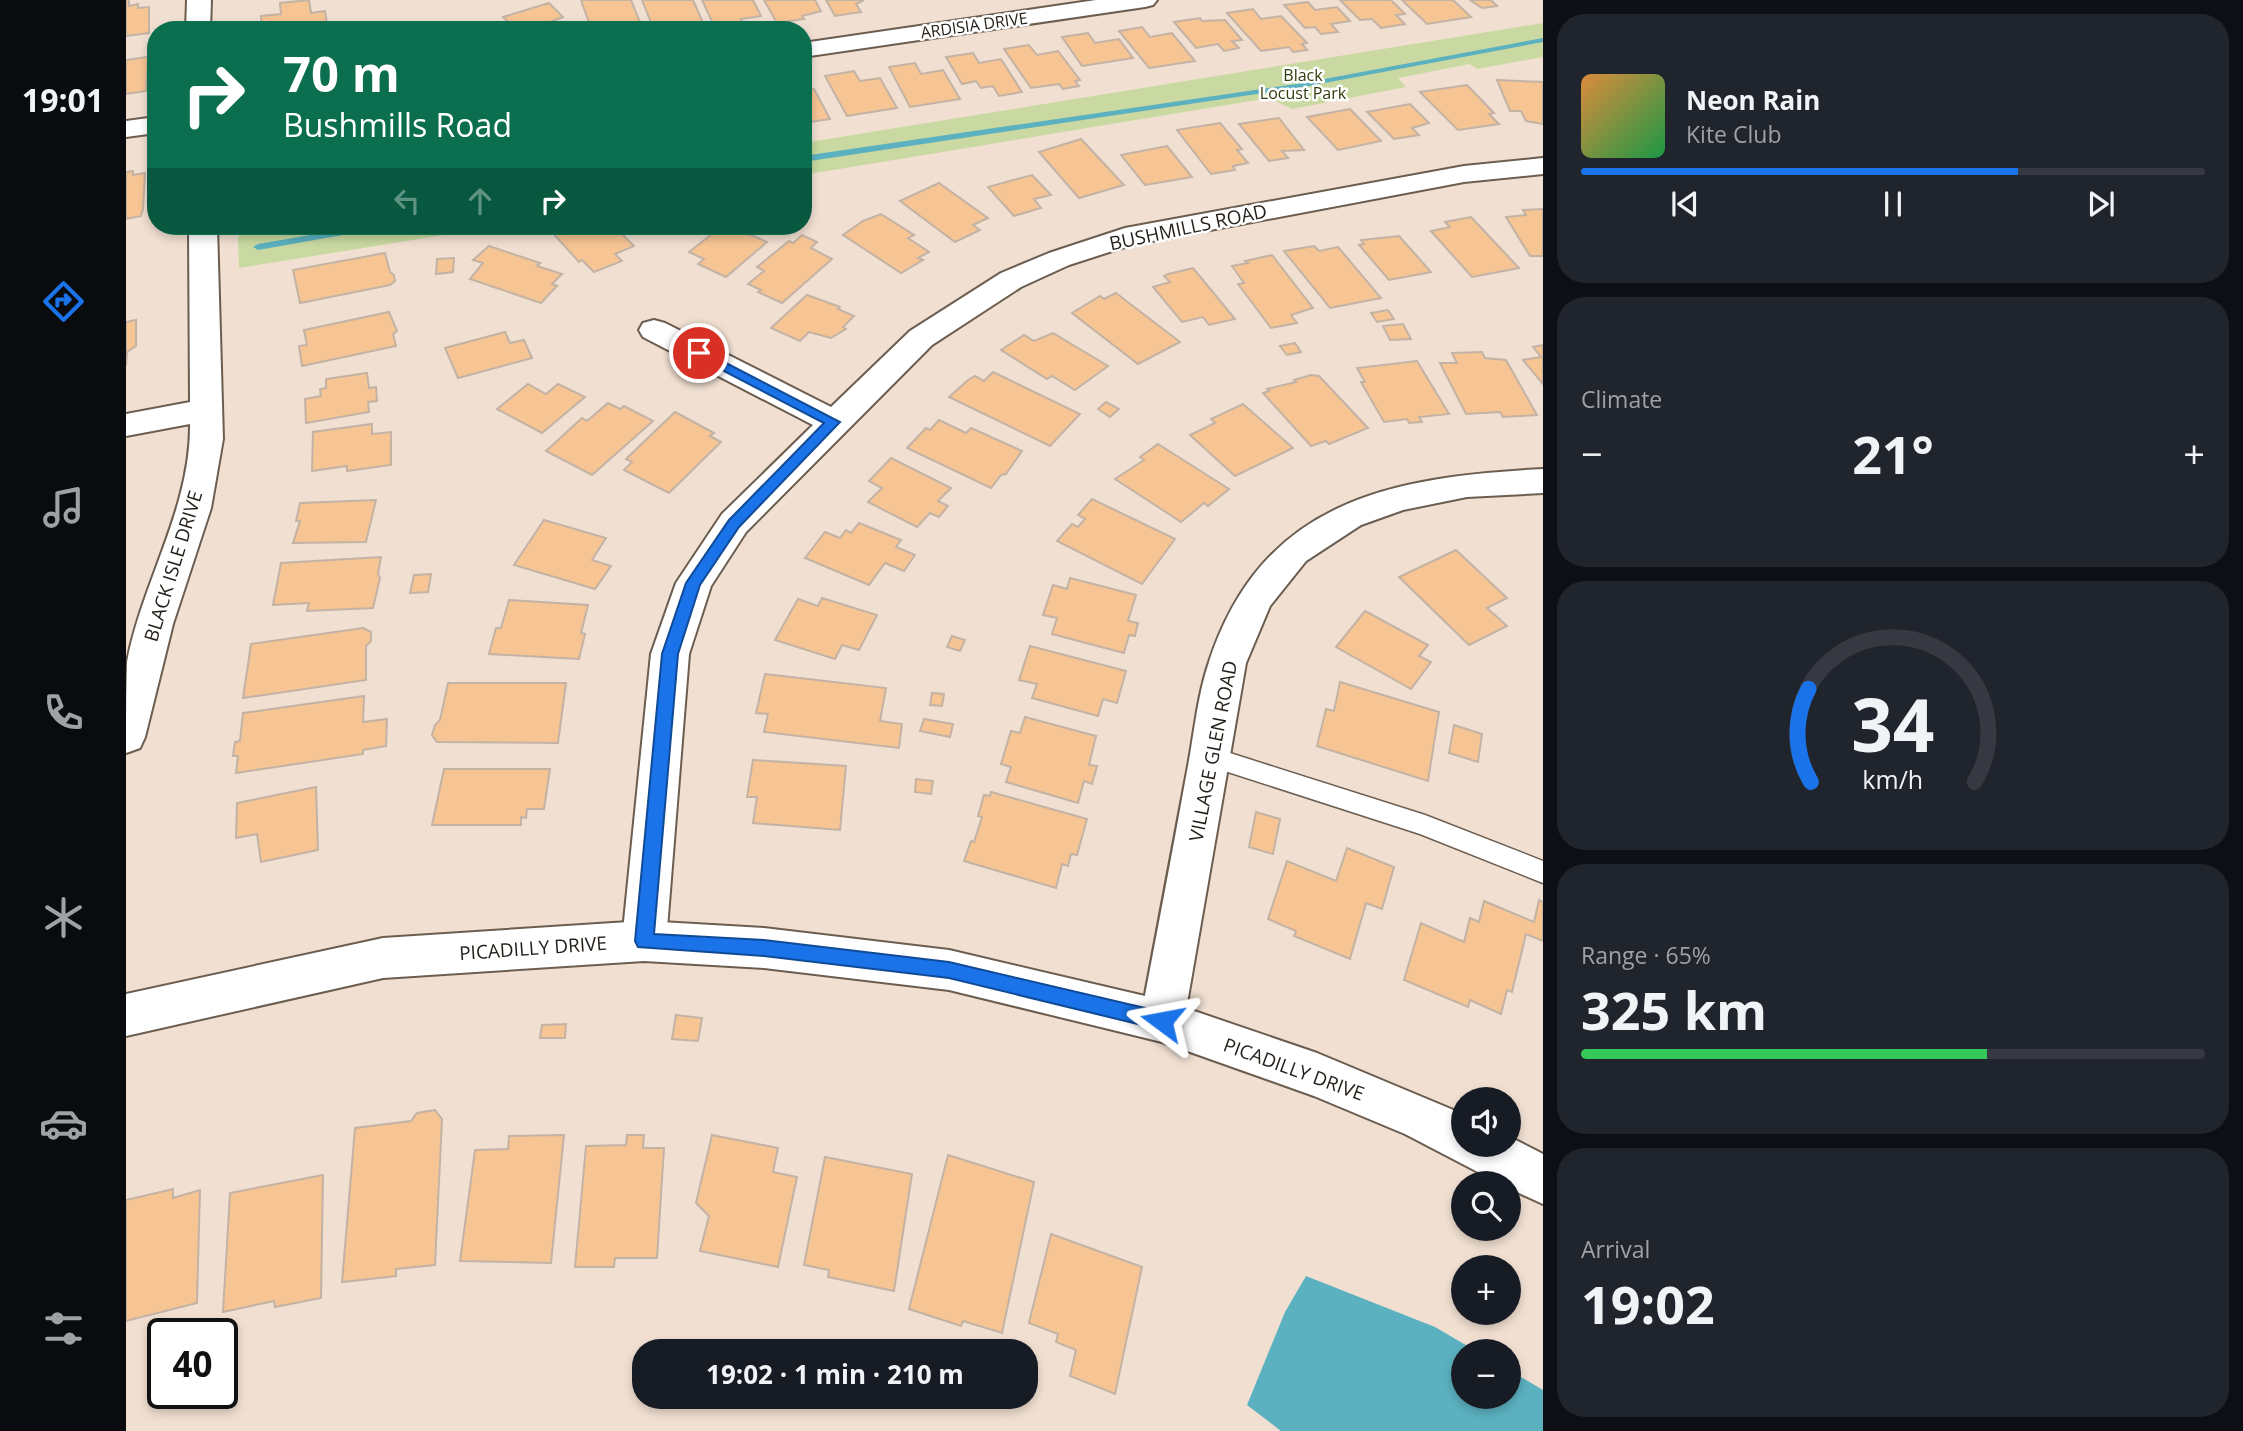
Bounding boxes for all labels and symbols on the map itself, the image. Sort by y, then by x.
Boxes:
street label: ARDISIA DRIVE [919,7,1029,43]
park label: Black Locust Park [1260,64,1347,104]
street label: BUSHMILLS ROAD [1107,198,1269,256]
pin [669,323,729,383]
street label: BLACK ISLE DRIVE [138,487,208,645]
street label: VILLAGE GLEN ROAD [1183,658,1243,844]
street label: PICADILLY DRIVE [458,930,608,966]
position arrow [1125,984,1199,1058]
street label: PICADILLY DRIVE [1220,1031,1368,1107]
speed limit sign: 40 [147,1318,238,1409]

